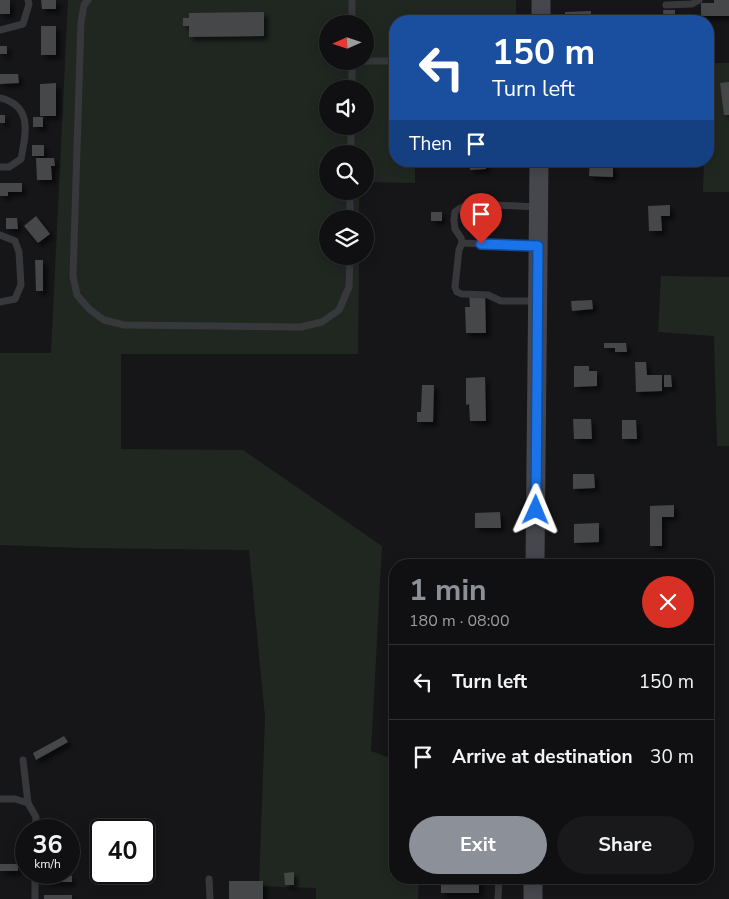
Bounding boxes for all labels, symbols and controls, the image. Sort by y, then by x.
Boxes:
north arrow [319,15,374,70]
map controls [319,15,374,265]
text: 150 m [492,29,595,76]
icon: left [409,35,474,100]
text: Turn left [492,74,575,104]
button: sound [319,80,374,135]
icon: arrive [462,130,490,158]
text: Then [409,131,452,157]
button: search [319,145,374,200]
pin [460,193,502,244]
icon: arrive [467,200,495,228]
button: layers [319,210,374,265]
position arrow [509,483,561,535]
text: 1 min [409,570,487,611]
button: close [642,576,694,628]
text: 180 m · 08:00 [409,610,510,632]
icon: left [409,668,437,696]
text: Turn left [452,669,527,695]
text: 150 m [639,669,694,695]
icon: arrive [409,743,437,771]
text: Arrive at destination [452,744,633,770]
text: 30 m [650,744,694,770]
button: Exit [409,816,547,874]
button: Share [557,816,694,874]
speed limit sign: 40 [90,819,155,884]
text: 36 [32,828,63,862]
text: km/h [34,856,61,872]

